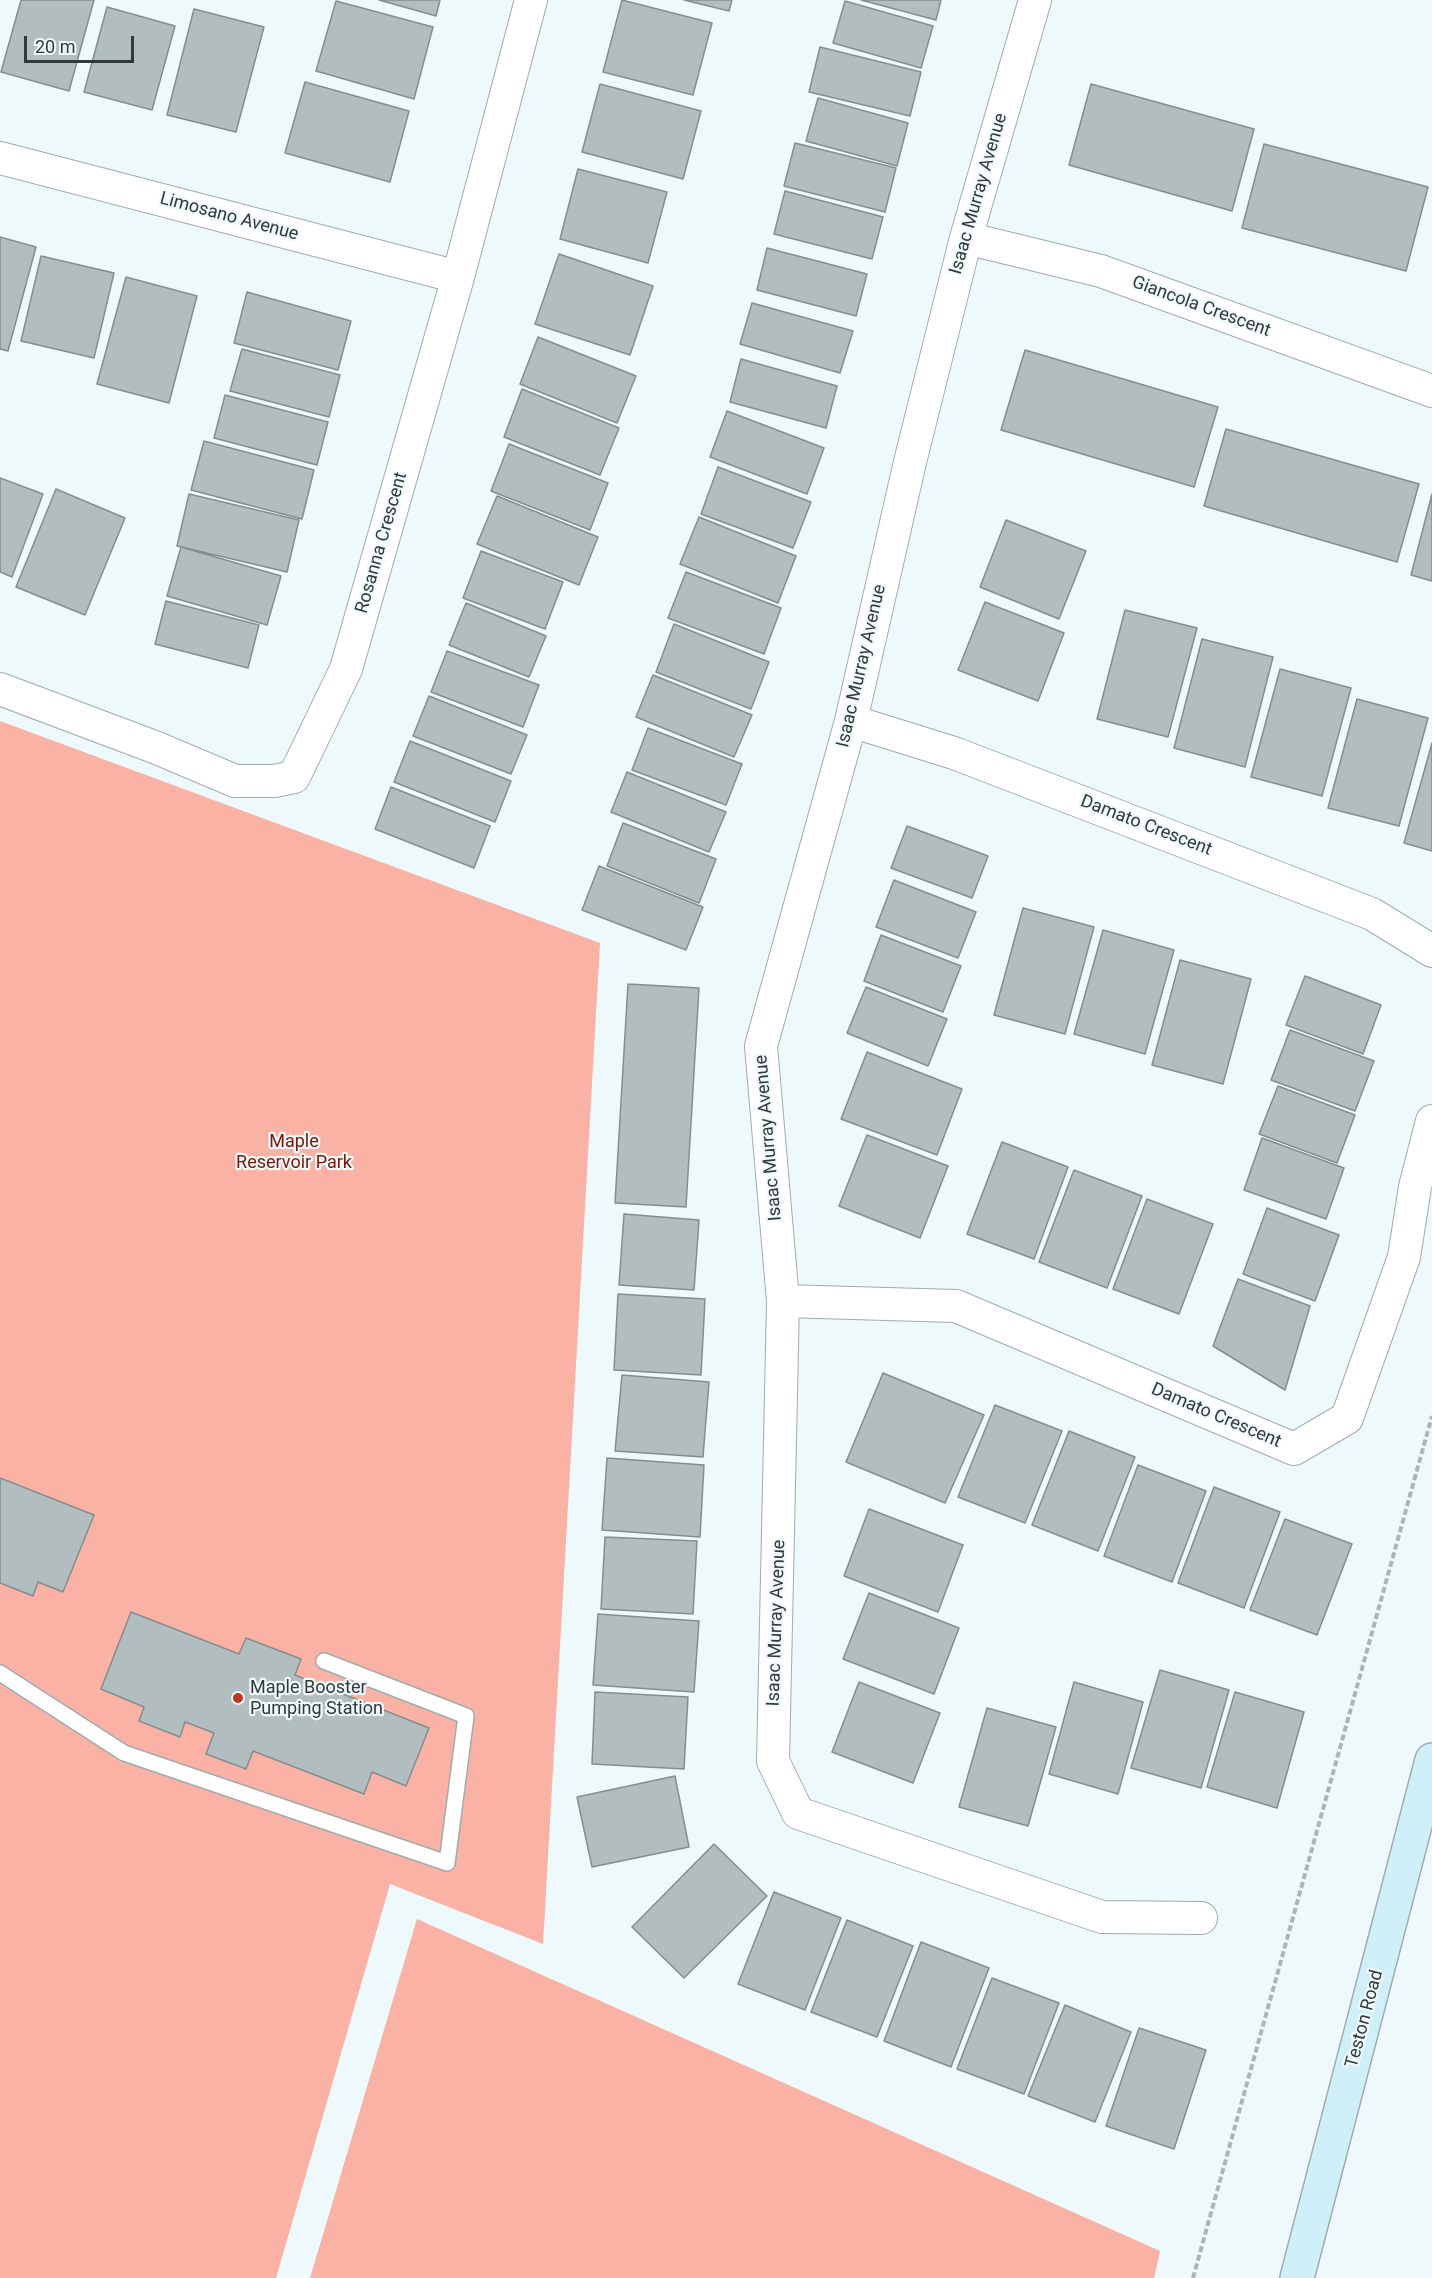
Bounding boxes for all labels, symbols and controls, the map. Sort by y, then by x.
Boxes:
scale bar [27,24,136,62]
text: 20 m [35,36,75,57]
street label: Isaac Murray Avenue [946,111,1012,277]
street label: Limosano Avenue [157,188,301,246]
street label: Giancola Crescent [1129,272,1273,342]
street label: Rosanna Crescent [352,470,412,616]
street label: Isaac Murray Avenue [833,582,891,750]
street label: Damato Crescent [1077,791,1215,861]
street label: Isaac Murray Avenue [751,1054,787,1222]
park label: Maple Reservoir Park [236,1131,352,1174]
street label: Damato Crescent [1148,1379,1284,1453]
street label: Isaac Murray Avenue [763,1539,791,1707]
place label: Maple Booster Pumping Station [250,1677,383,1720]
marker: Maple Booster Pumping Station [231,1691,245,1705]
street label: Teston Road [1342,1968,1388,2070]

